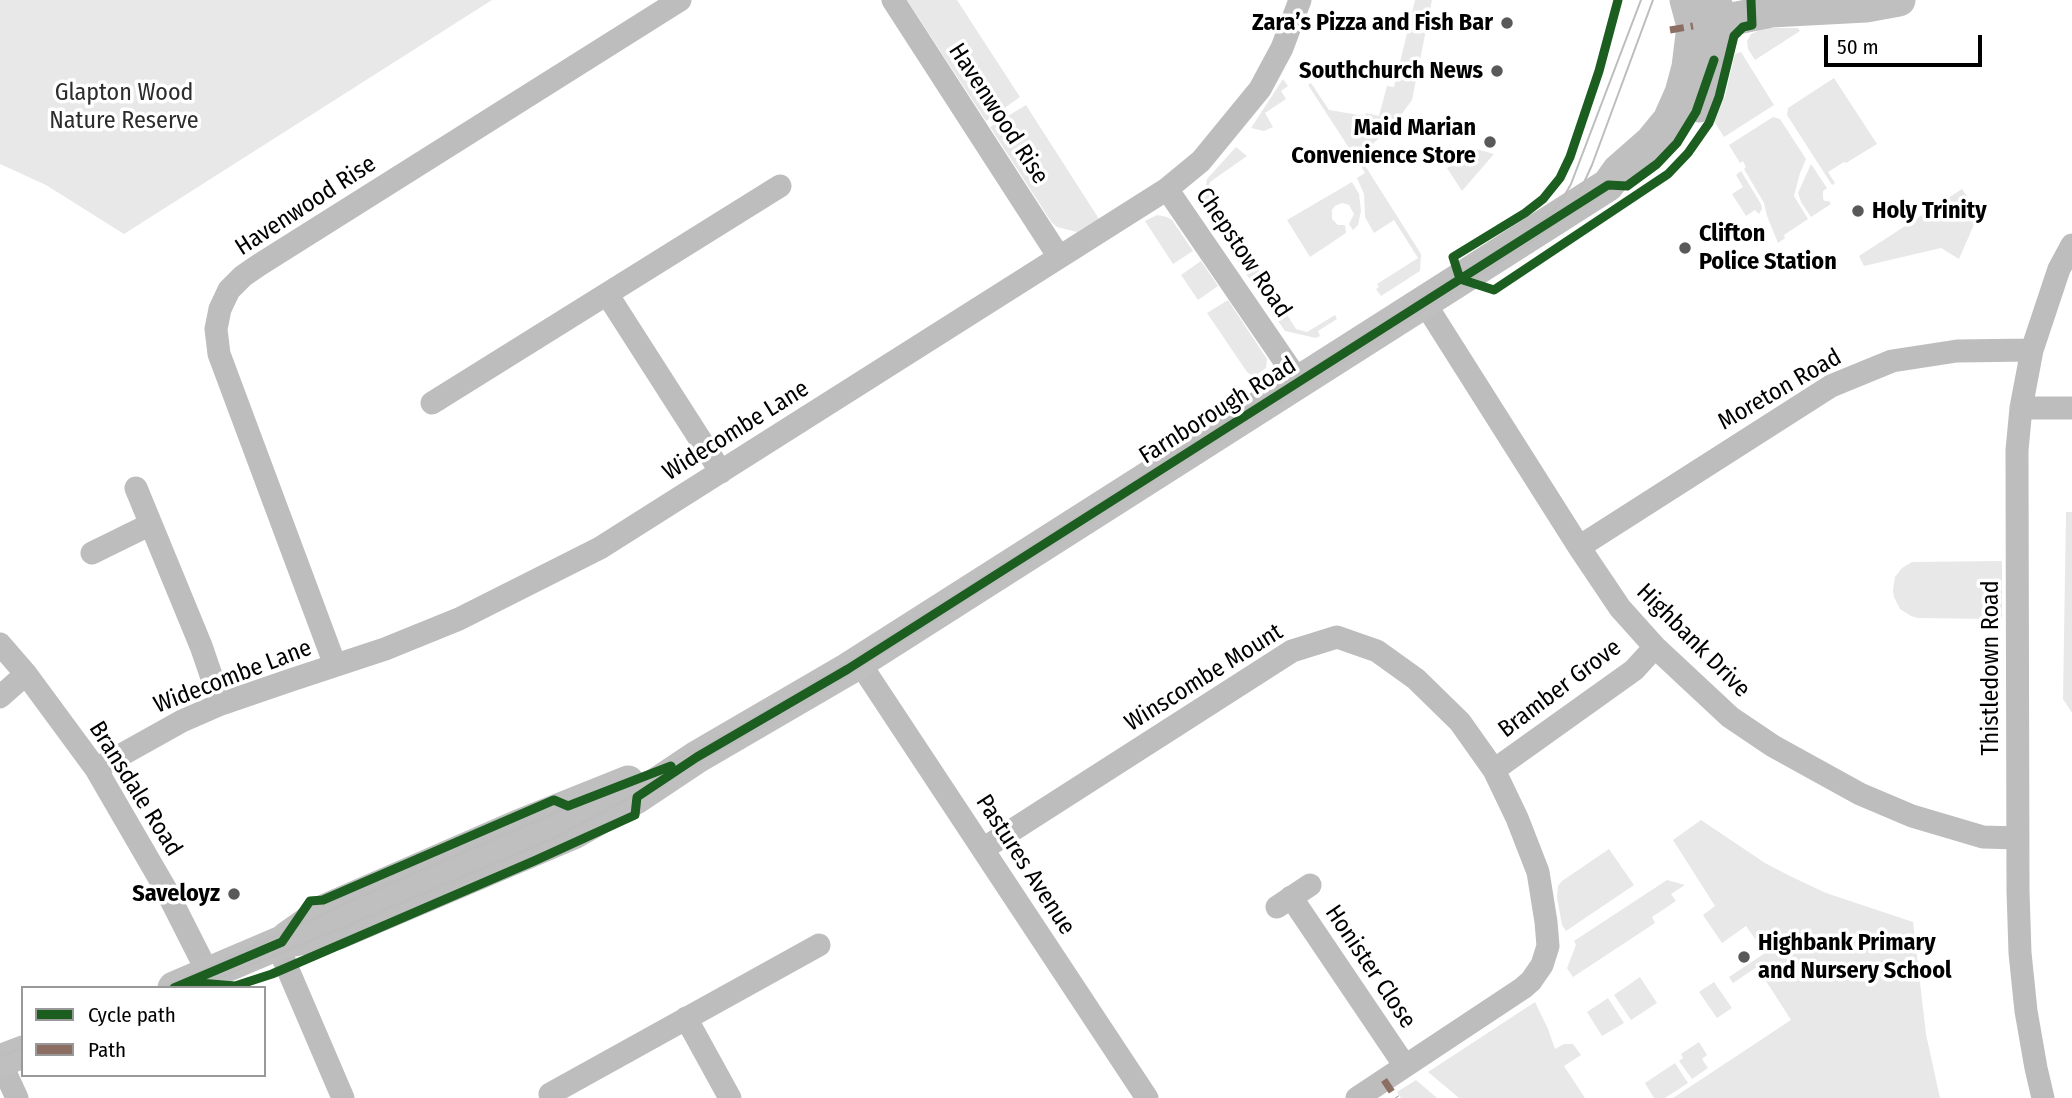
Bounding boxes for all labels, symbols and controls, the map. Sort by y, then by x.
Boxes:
place label: Zara’s Pizza and Fish Bar [1252,9,1493,37]
marker: Zara’s Pizza and Fish Bar [1499,15,1515,31]
scale bar [1827,21,1984,65]
text: 50 m [1837,34,1879,60]
street label: Havenwood Rise [942,38,1054,190]
place label: Southchurch News [1299,57,1483,85]
marker: Southchurch News [1489,63,1505,79]
park label: Glapton Wood Nature Reserve [49,79,199,135]
place label: Maid Marian Convenience Store [1291,114,1476,170]
marker: Maid Marian Convenience Store [1482,134,1498,150]
street label: Havenwood Rise [230,150,382,262]
street label: Chepstow Road [1189,182,1297,324]
place label: Holy Trinity [1872,197,1987,225]
marker: Holy Trinity [1850,203,1866,219]
place label: Clifton Police Station [1699,220,1837,276]
marker: Clifton Police Station [1677,240,1693,256]
street label: Moreton Road [1713,343,1847,437]
street label: Farnborough Road [1134,351,1302,471]
street label: Widecombe Lane [658,375,814,487]
street label: Highbank Drive [1630,578,1756,704]
street label: Thistledown Road [1977,581,2005,755]
street label: Winscombe Mount [1120,618,1288,738]
street label: Widecombe Lane [150,634,316,720]
street label: Bramber Grove [1493,634,1627,744]
street label: Bransdale Road [82,716,188,862]
street label: Pastures Avenue [969,790,1081,940]
place label: Saveloyz [132,880,220,908]
marker: Saveloyz [226,886,242,902]
street label: Honister Close [1318,900,1422,1034]
place label: Highbank Primary and Nursery School [1758,929,1952,985]
marker: Highbank Primary and Nursery School [1736,949,1752,965]
legend [21,986,266,1077]
text: Cycle path [88,1002,176,1028]
text: Path [88,1037,126,1063]

